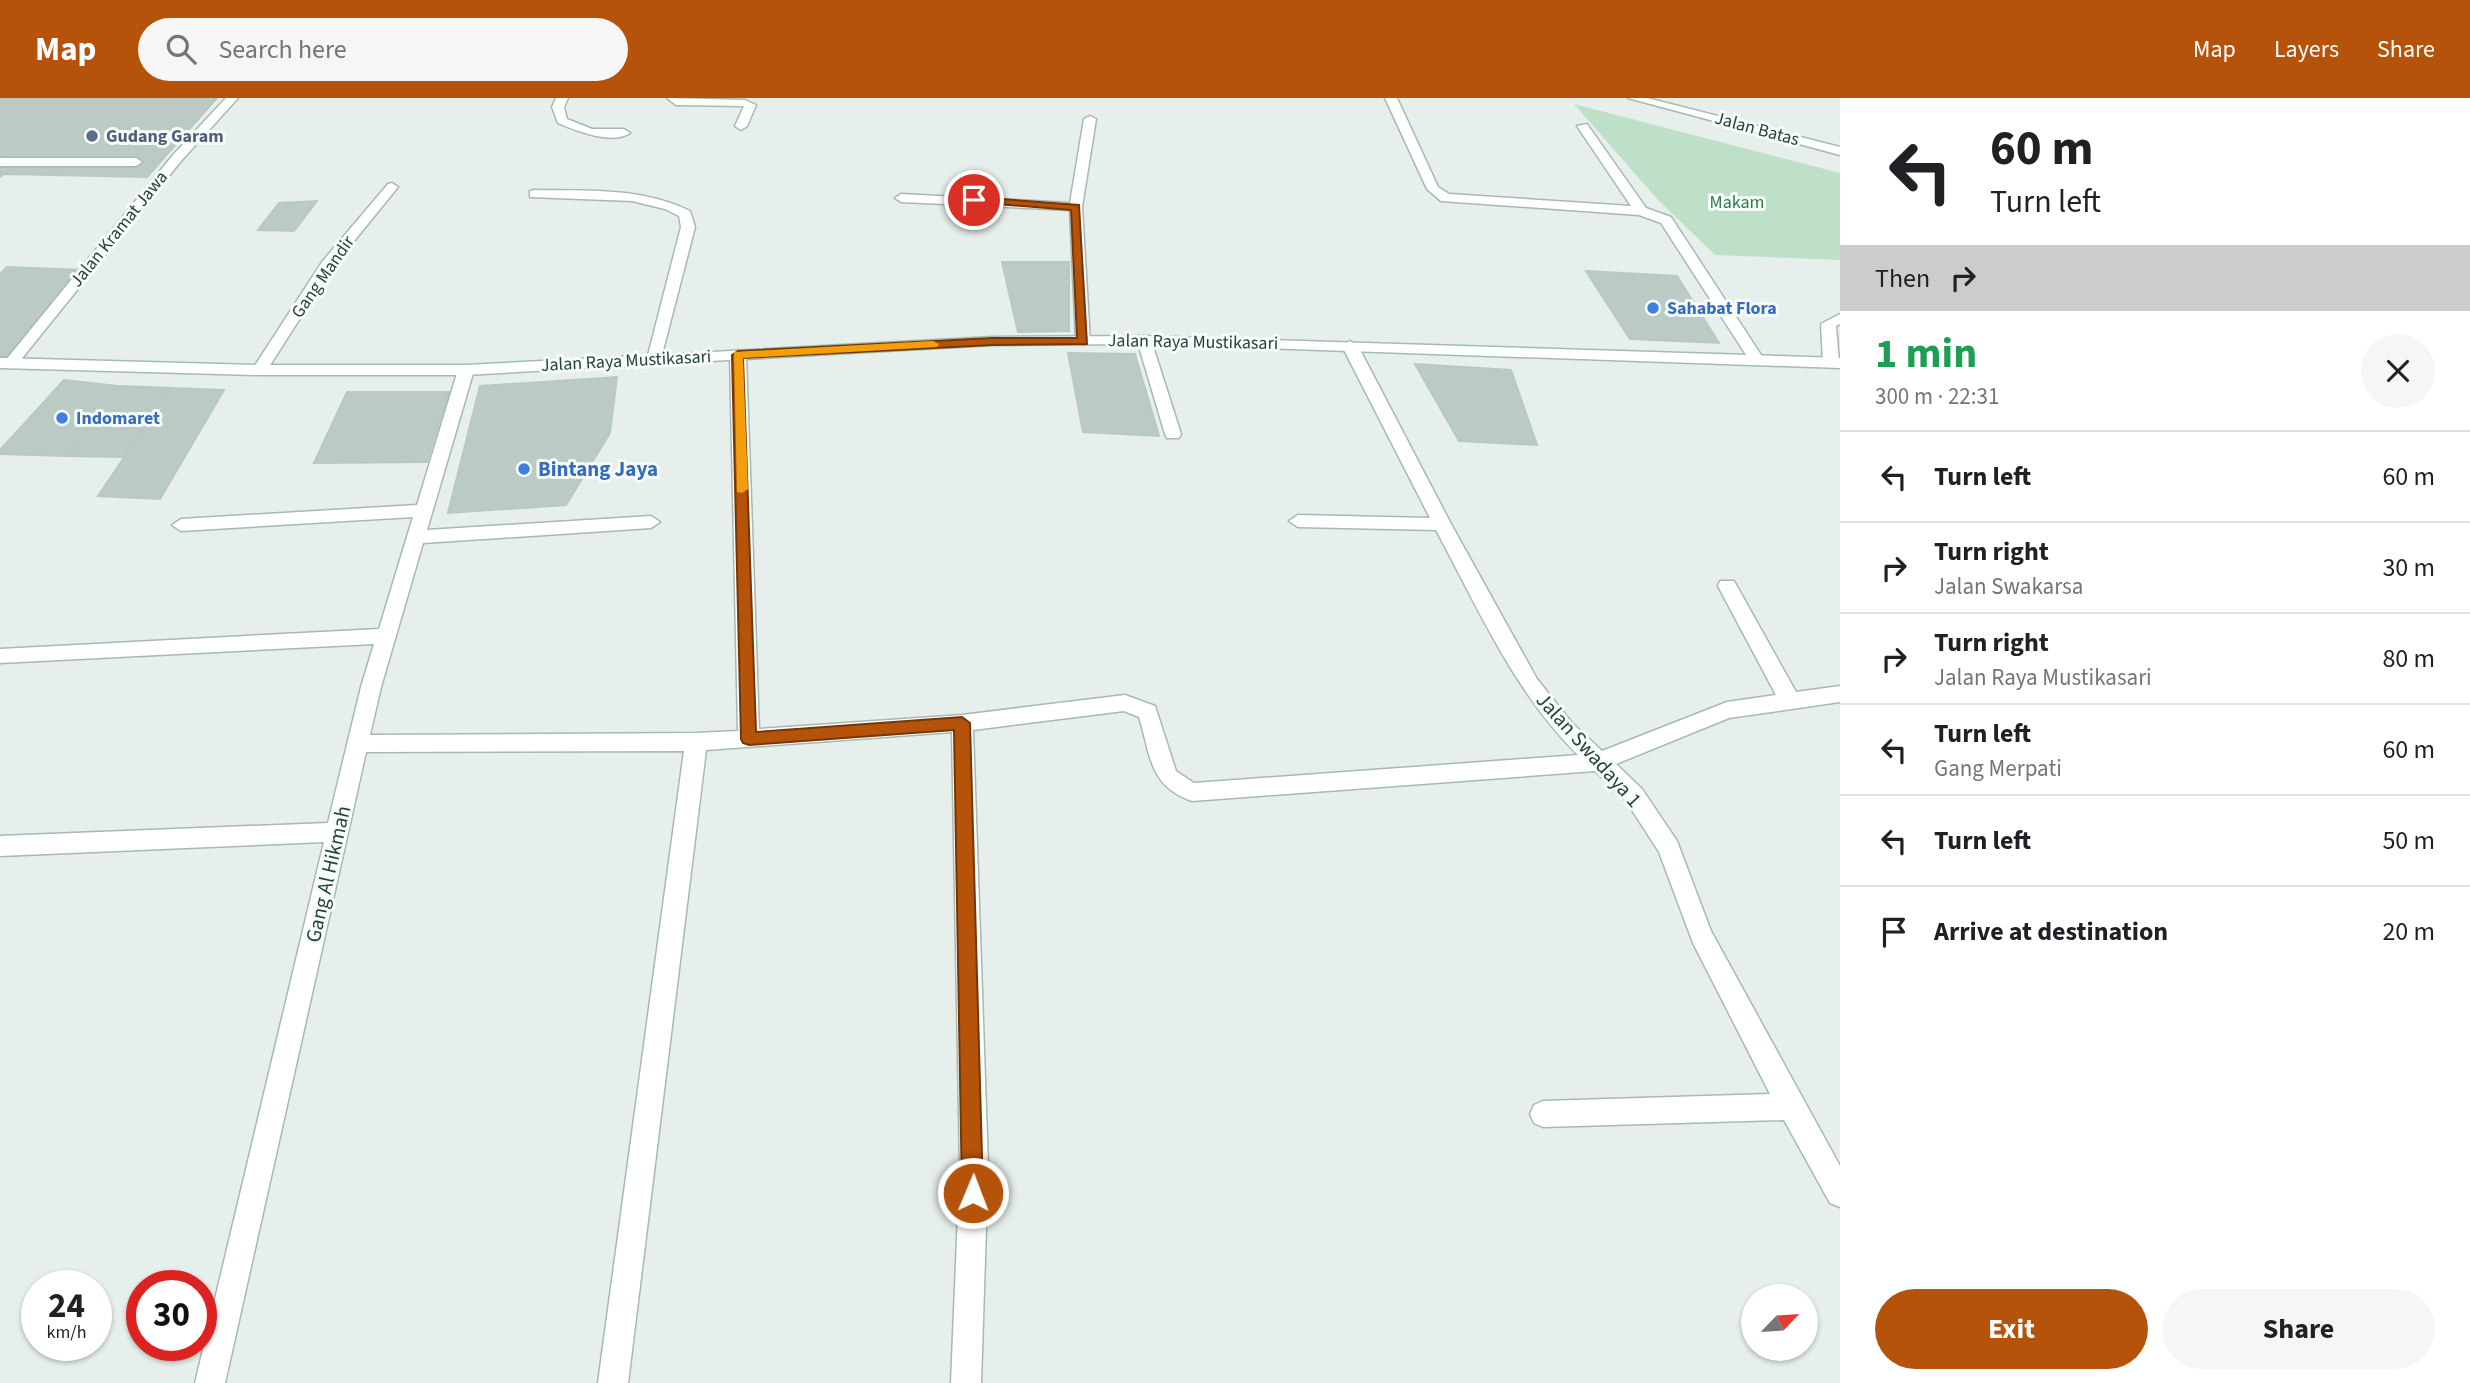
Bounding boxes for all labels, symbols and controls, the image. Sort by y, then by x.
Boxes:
search box [138,18,628,81]
text: Map [35,26,96,73]
icon: search [162,30,200,68]
text: Search here [218,31,347,68]
text: Map [2193,32,2236,67]
text: Layers [2274,32,2339,67]
text: Share [2377,32,2435,67]
street label: Jalan Batas [1712,106,1802,152]
text: 60 m [1990,114,2094,184]
place label: Gudang Garam [106,124,224,149]
icon: left [1875,126,1966,217]
marker: Gudang Garam [84,128,100,144]
street label: Jalan Kramat Jawa [64,166,174,292]
pin [944,170,1004,230]
text: Turn left [1990,179,2101,225]
icon: arrive [955,181,993,219]
park label: Makam [1710,190,1764,215]
street label: Gang Mandir [285,230,361,323]
icon: right [1944,259,1982,297]
text: Then [1875,260,1930,297]
place label: Sahabat Flora [1667,296,1777,321]
marker: Sahabat Flora [1645,300,1661,316]
text: 1 min [1875,324,1977,384]
street label: Jalan Raya Mustikasari [1108,328,1278,356]
button: close [2361,334,2435,408]
street label: Jalan Raya Mustikasari [540,344,712,378]
text: 300 m · 22:31 [1875,380,1999,413]
place label: Indomaret [76,406,160,431]
marker: Indomaret [54,410,70,426]
place label: Bintang Jaya [538,454,658,484]
icon: left [1875,458,1913,496]
text: Turn left [1934,458,2031,495]
text: 60 m [2382,458,2435,495]
marker: Bintang Jaya [516,461,532,477]
text: Turn right [1934,533,2049,570]
icon: right [1875,549,1913,587]
text: 30 m [2382,549,2435,586]
text: Jalan Swakarsa [1934,570,2083,603]
text: Turn right [1934,624,2049,661]
icon: right [1875,640,1913,678]
text: 80 m [2382,640,2435,677]
text: Jalan Raya Mustikasari [1934,661,2152,694]
street label: Jalan Swadaya 1 [1529,686,1649,814]
text: Turn left [1934,715,2031,752]
icon: left [1875,731,1913,769]
text: 60 m [2382,731,2435,768]
text: Gang Merpati [1934,752,2062,785]
street label: Gang Al Hikmah [298,803,358,945]
icon: left [1875,822,1913,860]
text: Turn left [1934,822,2031,859]
text: 50 m [2382,822,2435,859]
icon: arrive [1875,913,1913,951]
text: Arrive at destination [1934,913,2168,950]
text: 20 m [2382,913,2435,950]
position arrow [936,1156,1010,1230]
speed limit sign: 30 [126,1270,217,1361]
text: 24 [48,1281,85,1331]
north arrow [1741,1284,1818,1362]
map controls [1741,1284,1818,1361]
button: Exit [1875,1289,2148,1369]
button: Share [2162,1289,2435,1369]
text: km/h [47,1320,86,1345]

